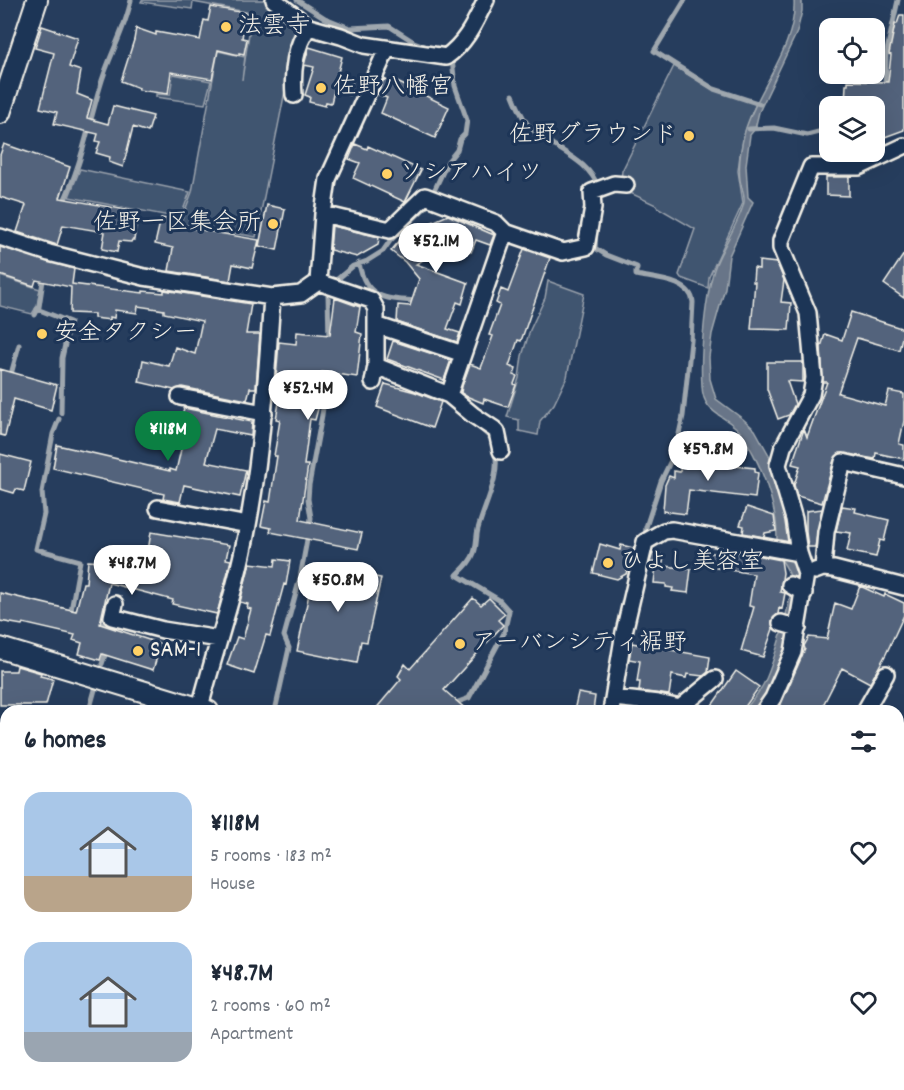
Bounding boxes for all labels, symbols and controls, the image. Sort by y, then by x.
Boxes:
place label: 法雲寺 [238,10,310,44]
map controls [819,18,885,162]
button: locate [819,18,885,84]
marker: 法雲寺 [219,20,233,34]
place label: 佐野八幡宮 [333,71,453,105]
marker: 佐野八幡宮 [314,81,328,95]
button: layers [819,96,885,162]
place label: 佐野グラウンド [509,119,677,153]
marker: 佐野グラウンド [682,129,696,143]
place label: ソシアハイツ [399,157,542,191]
marker: ソシアハイツ [380,167,394,181]
place label: 佐野一区集会所 [93,207,261,241]
marker: 佐野一区集会所 [266,217,280,231]
pin: ¥52.1M [387,223,485,274]
text: ¥52.1M [412,228,460,256]
place label: 安全タクシー [54,317,198,351]
marker: 安全タクシー [35,327,49,341]
pin: ¥52.4M [259,370,357,421]
text: ¥52.4M [282,375,334,403]
pin: ¥118M [126,411,210,462]
text: ¥118M [149,416,187,444]
pin: ¥59.8M [659,431,757,482]
text: ¥59.8M [682,436,734,464]
pin: ¥48.7M [83,545,181,596]
place label: ひよし美容室 [620,546,764,580]
text: ¥48.7M [108,550,156,578]
marker: ひよし美容室 [601,556,615,570]
pin: ¥50.8M [289,562,387,613]
text: ¥50.8M [312,567,364,595]
place label: アーバンシティ裾野 [472,627,687,661]
place label: SAM-1 [150,634,201,668]
marker: アーバンシティ裾野 [453,637,467,651]
marker: SAM-1 [131,644,145,658]
text: 6 homes [24,723,106,760]
icon: filters [847,725,880,758]
text: ¥118M [210,806,260,843]
icon: home [72,816,144,888]
icon: heart [847,836,880,869]
text: 5 rooms · 183 m² [210,843,332,871]
text: House [210,871,255,899]
text: ¥48.7M [210,956,273,993]
icon: home [72,966,144,1038]
icon: heart [847,986,880,1019]
text: 2 rooms · 60 m² [210,993,331,1021]
text: Apartment [210,1021,293,1049]

